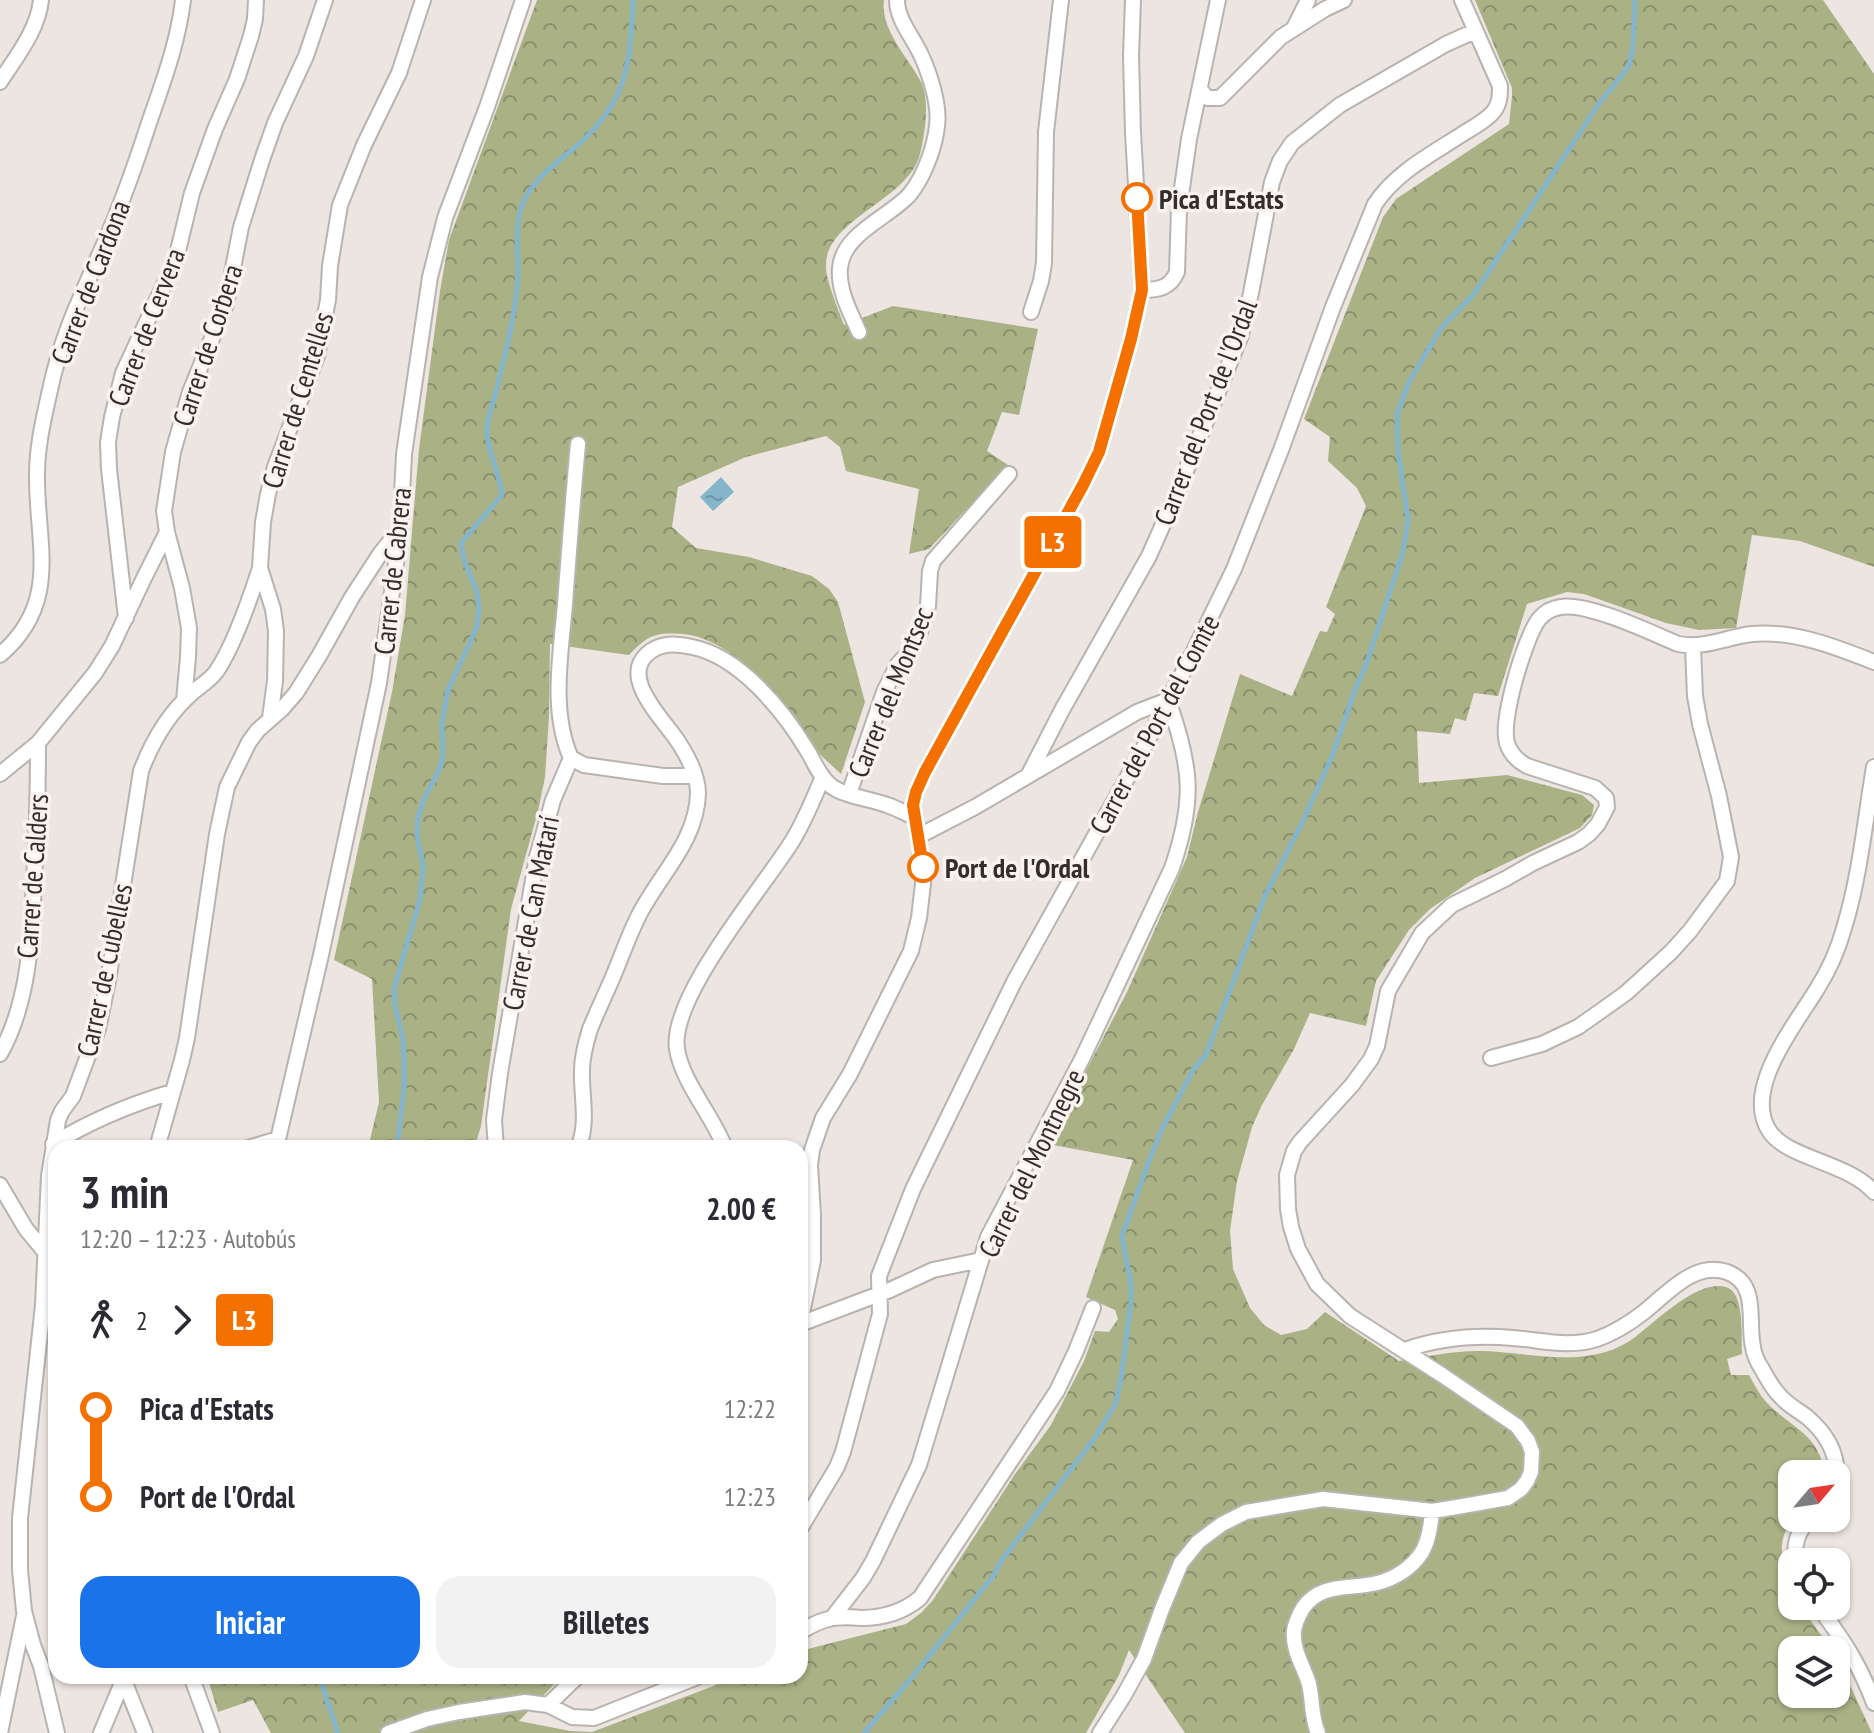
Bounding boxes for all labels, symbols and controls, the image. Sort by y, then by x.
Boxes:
place label: Pica d'Estats [1159,180,1284,217]
marker: Pica d'Estats [1122,183,1152,213]
street label: Carrer de Cardona [42,195,138,369]
street label: Carrer de Cervera [99,243,193,411]
street label: Carrer de Corbera [163,259,251,431]
street label: Carrer del Port de l'Ordal [1145,293,1265,530]
street label: Carrer de Centelles [253,307,341,493]
street label: Carrer de Cabrera [365,486,419,656]
line badge: L3 [1017,516,1089,568]
text: L3 [1040,523,1066,560]
street label: Carrer del Montsec [839,601,941,783]
street label: Carrer del Port del Comte [1080,608,1228,840]
street label: Carrer de Calders [8,793,56,959]
street label: Carrer de Can Matarí [493,813,567,1013]
place label: Port de l'Ordal [945,849,1090,886]
marker: Port de l'Ordal [908,852,938,882]
street label: Carrer de Cubelles [68,880,140,1060]
street label: Carrer del Montnegre [969,1063,1093,1263]
text: 3 min [80,1163,169,1220]
text: 2.00 € [706,1189,776,1228]
text: 12:20 – 12:23 · Autobús [80,1222,296,1255]
icon: walk [80,1298,124,1342]
icon: forward [160,1298,204,1342]
text: L3 [232,1301,257,1338]
text: 2 [136,1304,148,1337]
text: Pica d'Estats [140,1389,274,1428]
text: 12:22 [724,1392,776,1425]
north arrow [1778,1460,1850,1532]
map controls [1778,1460,1850,1708]
text: Port de l'Ordal [140,1477,295,1516]
text: 12:23 [724,1480,776,1513]
button: locate [1778,1548,1850,1620]
button: Iniciar [80,1576,420,1668]
button: Billetes [436,1576,776,1668]
button: layers [1778,1636,1850,1708]

